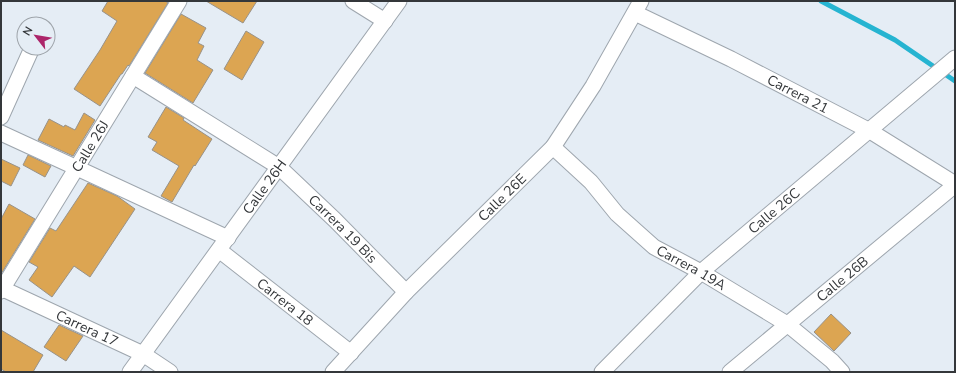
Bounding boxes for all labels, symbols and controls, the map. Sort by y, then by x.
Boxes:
north arrow [16,16,56,56]
text: N [19,24,36,38]
street label: Carrera 21 [764,70,832,118]
street label: Calle 26J [67,117,113,175]
street label: Calle 26H [238,155,291,218]
street label: Calle 26E [474,169,530,226]
street label: Calle 26C [744,183,804,238]
street label: Carrera 19 Bis [304,190,382,267]
street label: Carrera 19A [653,240,730,295]
street label: Calle 26B [812,251,872,306]
street label: Carrera 18 [253,274,317,330]
street label: Carrera 17 [53,305,121,351]

